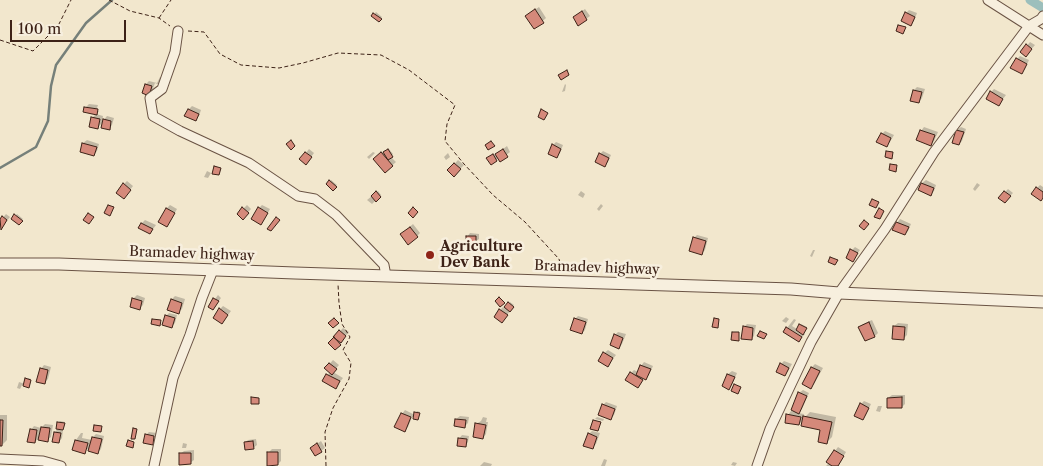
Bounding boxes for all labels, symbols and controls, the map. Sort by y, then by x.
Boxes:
scale bar [12,10,129,42]
text: 100 m [18,19,61,38]
place label: Agriculture Dev Bank [440,239,523,272]
street label: Bramadev highway [129,243,255,265]
marker: Agriculture Dev Bank [424,249,436,261]
street label: Bramadev highway [534,257,660,279]

